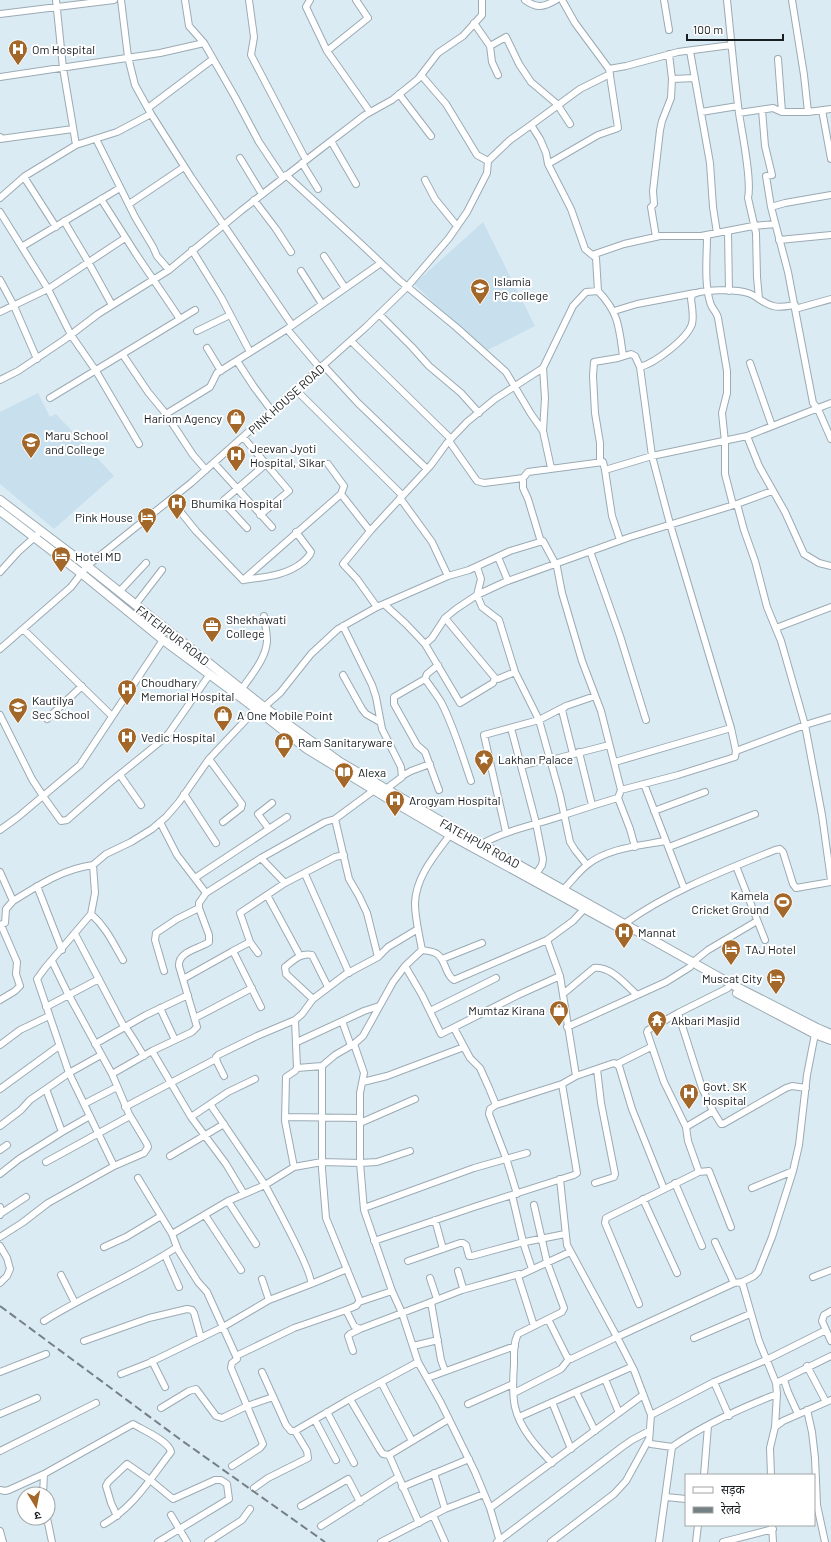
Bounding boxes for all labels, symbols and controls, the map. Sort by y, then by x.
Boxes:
scale bar [687,16,783,42]
text: 100 m [693,22,723,36]
hospital icon: Om Hospital [7,38,29,66]
place label: Om Hospital [32,42,95,56]
place label: Islamia PG college [494,274,548,302]
school or university icon: Islamia PG college [469,277,491,305]
street label: PINK HOUSE ROAD [245,361,327,437]
shop icon: Hariom Agency [225,407,247,435]
place label: Hariom Agency [144,411,222,425]
place label: Maru School and College [45,428,108,456]
school or university icon: Maru School and College [20,431,42,459]
place label: Jeevan Jyoti Hospital, Sikar [250,441,326,469]
hospital icon: Jeevan Jyoti Hospital, Sikar [225,444,247,472]
hospital icon: Bhumika Hospital [166,492,188,520]
place label: Bhumika Hospital [191,496,282,510]
hotel icon: Pink House [136,506,158,534]
place label: Pink House [75,510,133,524]
hotel icon: Hotel MD [50,545,72,573]
place label: Hotel MD [75,549,121,563]
street label: FATEHPUR ROAD [134,602,212,668]
place label: Shekhawati College [226,612,286,640]
office icon: Shekhawati College [201,615,223,643]
place label: Choudhary Memorial Hospital [141,675,234,703]
hospital icon: Choudhary Memorial Hospital [116,678,138,706]
place label: Kautilya Sec School [32,693,90,721]
school or university icon: Kautilya Sec School [7,696,29,724]
shop icon: A One Mobile Point [212,704,234,732]
place label: A One Mobile Point [237,708,333,722]
hospital icon: Vedic Hospital [116,726,138,754]
place label: Vedic Hospital [141,730,215,744]
shop icon: Ram Sanitaryware [273,731,295,759]
place label: Ram Sanitaryware [298,735,393,749]
place icon: Lakhan Palace [473,748,495,776]
place label: Lakhan Palace [498,752,573,766]
library icon: Alexa [333,761,355,789]
place label: Alexa [358,765,386,779]
hospital icon: Arogyam Hospital [384,789,406,817]
place label: Arogyam Hospital [409,793,501,807]
street label: FATEHPUR ROAD [438,815,522,871]
place label: Kamela Cricket Ground [692,888,769,916]
sports icon: Kamela Cricket Ground [772,891,794,919]
hospital icon: Mannat [613,921,635,949]
place label: Mannat [638,925,676,939]
hotel icon: TAJ Hotel [720,938,742,966]
place label: TAJ Hotel [745,942,796,956]
hotel icon: Muscat City [765,967,787,995]
place label: Muscat City [702,971,762,985]
shop icon: Mumtaz Kirana [548,999,570,1027]
place label: Mumtaz Kirana [468,1003,545,1017]
temple icon: Akbari Masjid [646,1009,668,1037]
place label: Akbari Masjid [671,1013,740,1027]
place label: Govt. SK Hospital [703,1079,747,1107]
hospital icon: Govt. SK Hospital [678,1082,700,1110]
legend [685,1474,815,1526]
text: सड़क [721,1482,746,1497]
north arrow [16,1486,56,1526]
text: रेलवे [721,1502,741,1516]
text: उ [33,1509,42,1523]

